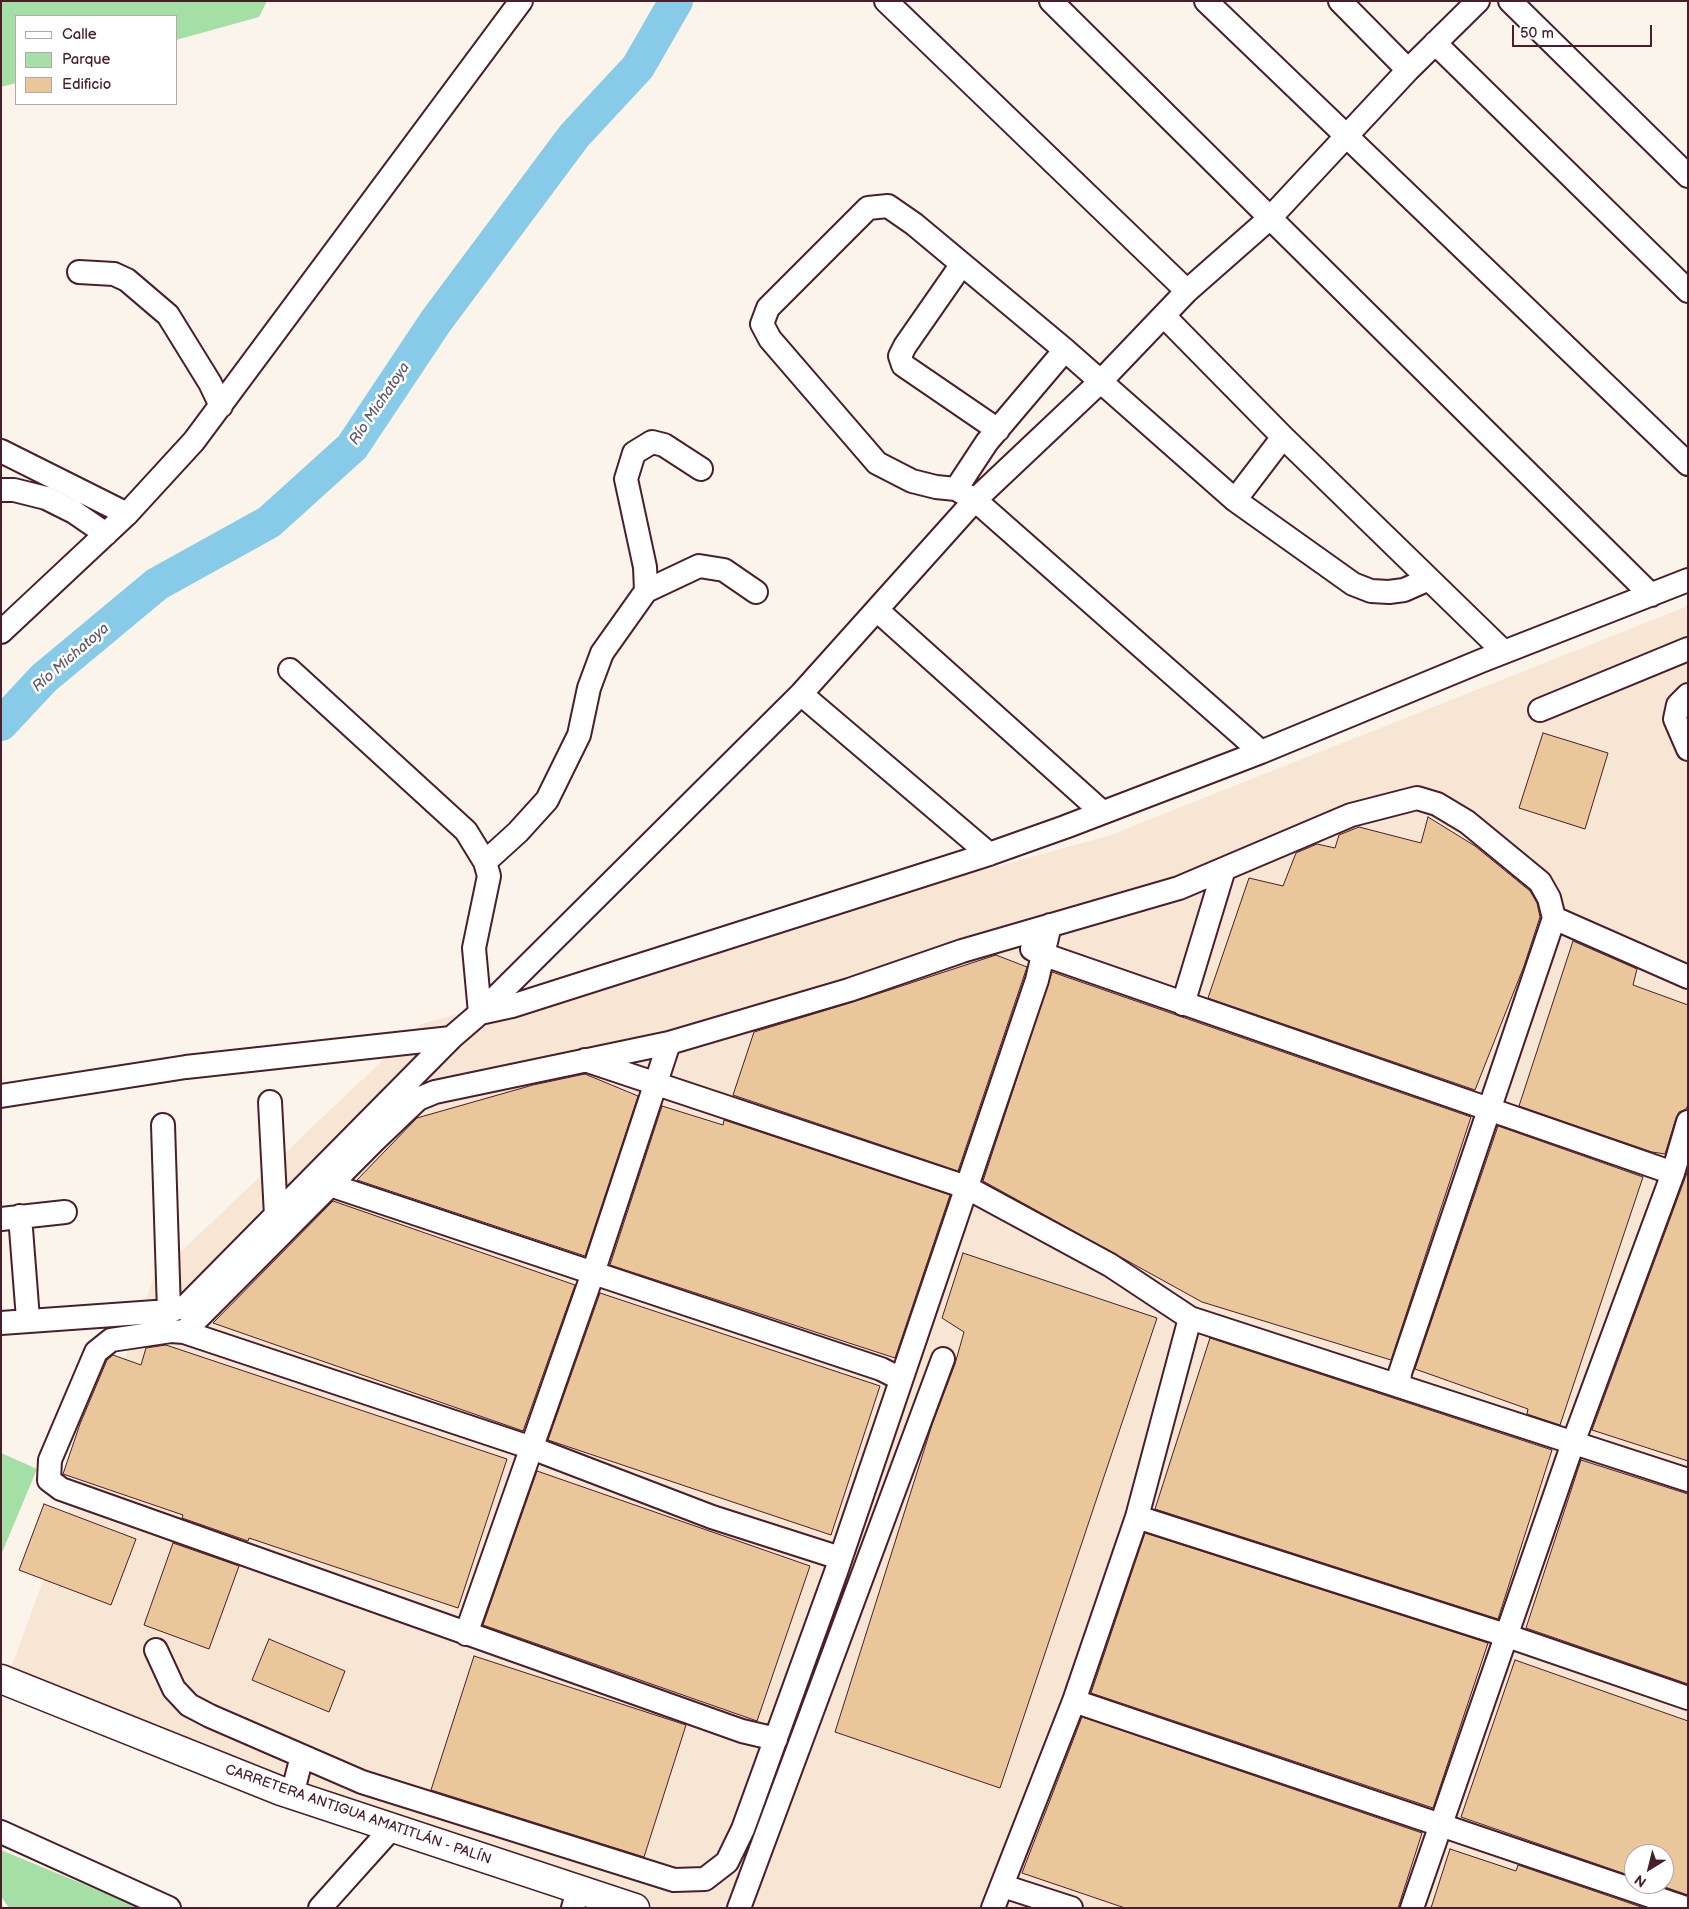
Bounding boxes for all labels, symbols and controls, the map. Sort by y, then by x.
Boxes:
legend [15,15,178,105]
scale bar [1514,15,1654,47]
text: 50 m [1520,24,1554,43]
text: Calle [62,25,97,44]
text: Parque [62,50,110,69]
text: Edificio [62,75,111,94]
water label: Río Michatoya [346,359,414,449]
water label: Río Michatoya [29,620,113,696]
street label: CARRETERA ANTIGUA AMATITLÁN - PALÍN [223,1761,493,1869]
north arrow [1624,1844,1674,1894]
text: N [1631,1871,1650,1891]

